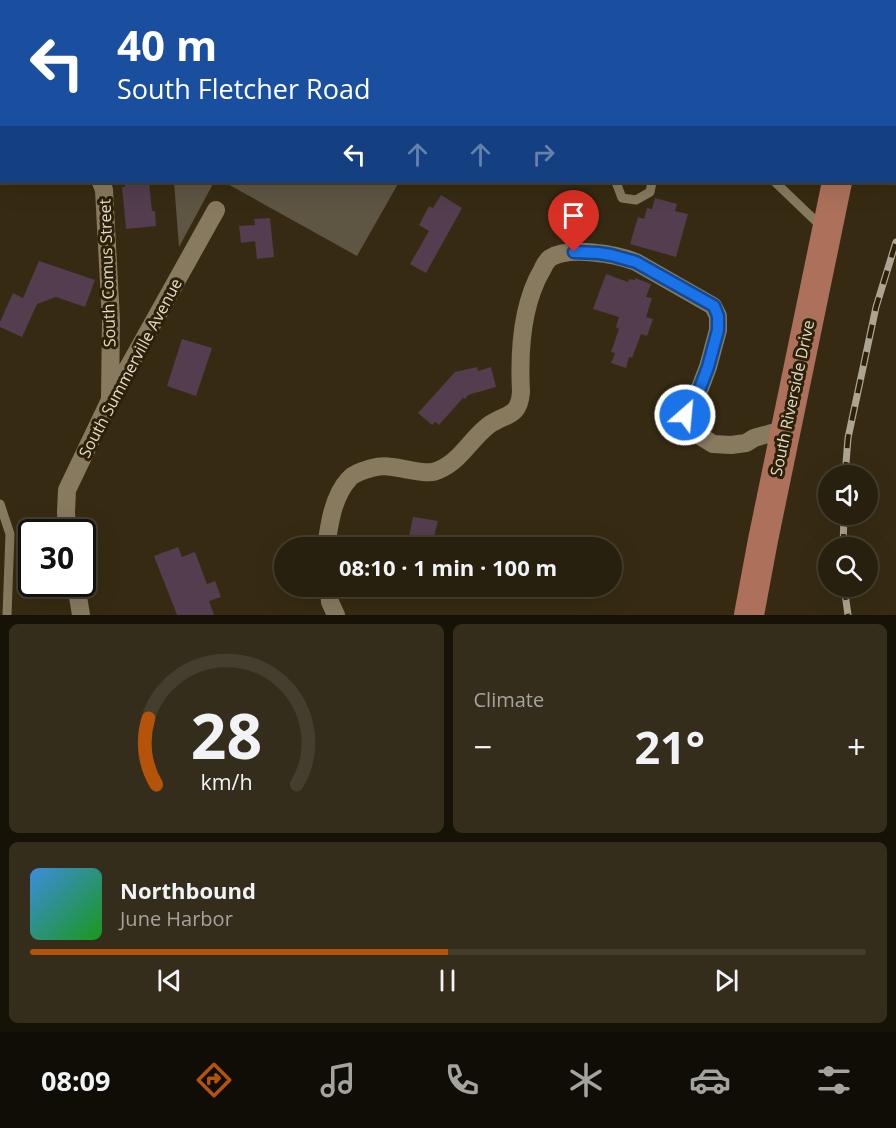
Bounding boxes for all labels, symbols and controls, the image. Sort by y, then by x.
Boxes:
text: 40 m [117,16,217,73]
icon: left [18,24,96,102]
text: South Fletcher Road [117,70,370,107]
icon: left [338,138,371,171]
icon: ahead [401,138,434,171]
icon: ahead [464,138,497,171]
icon: right [527,138,560,171]
pin [548,190,599,252]
street label: South Comus Street [93,198,121,348]
icon: arrive [557,199,590,232]
street label: South Summerville Avenue [73,274,187,462]
street label: South Riverside Drive [765,318,819,478]
position arrow [653,383,717,447]
map controls [818,465,878,597]
button: sound [818,465,878,525]
speed limit sign: 30 [18,519,96,597]
button: search [818,537,878,597]
text: 08:10 · 1 min · 100 m [339,552,557,582]
text: Climate [474,686,544,713]
text: 28 [191,692,262,777]
text: 21° [634,716,705,777]
text: − [474,724,492,769]
text: + [847,724,866,769]
text: km/h [200,768,252,797]
text: Northbound [120,875,256,905]
text: June Harbor [120,905,233,932]
icon: previous [153,964,186,997]
icon: pause [431,964,464,997]
icon: next [710,964,743,997]
icon: directions [193,1059,235,1101]
icon: music [317,1059,359,1101]
icon: phone [441,1059,483,1101]
icon: climate [565,1059,607,1101]
icon: car [689,1059,731,1101]
icon: filters [813,1059,855,1101]
text: 08:09 [41,1062,110,1099]

